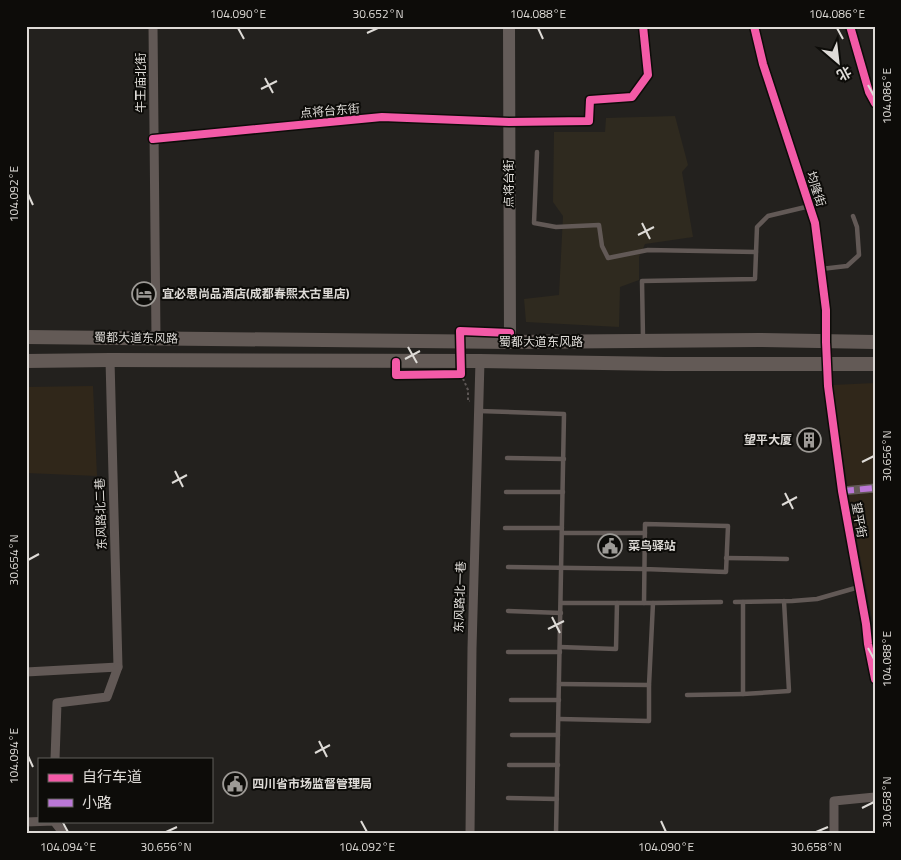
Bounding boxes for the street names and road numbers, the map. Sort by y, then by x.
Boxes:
street label: 牛王庙北街 [131,53,150,113]
street label: 点将台东街 [299,98,361,123]
street label: 点将台街 [499,160,518,208]
street label: 均隆街 [802,169,831,209]
street label: 蜀都大道东风路 [94,327,178,348]
street label: 蜀都大道东风路 [499,332,583,351]
street label: 东风路北二巷 [90,478,111,550]
street label: 望平街 [847,501,872,539]
street label: 东风路北一巷 [449,561,470,633]

